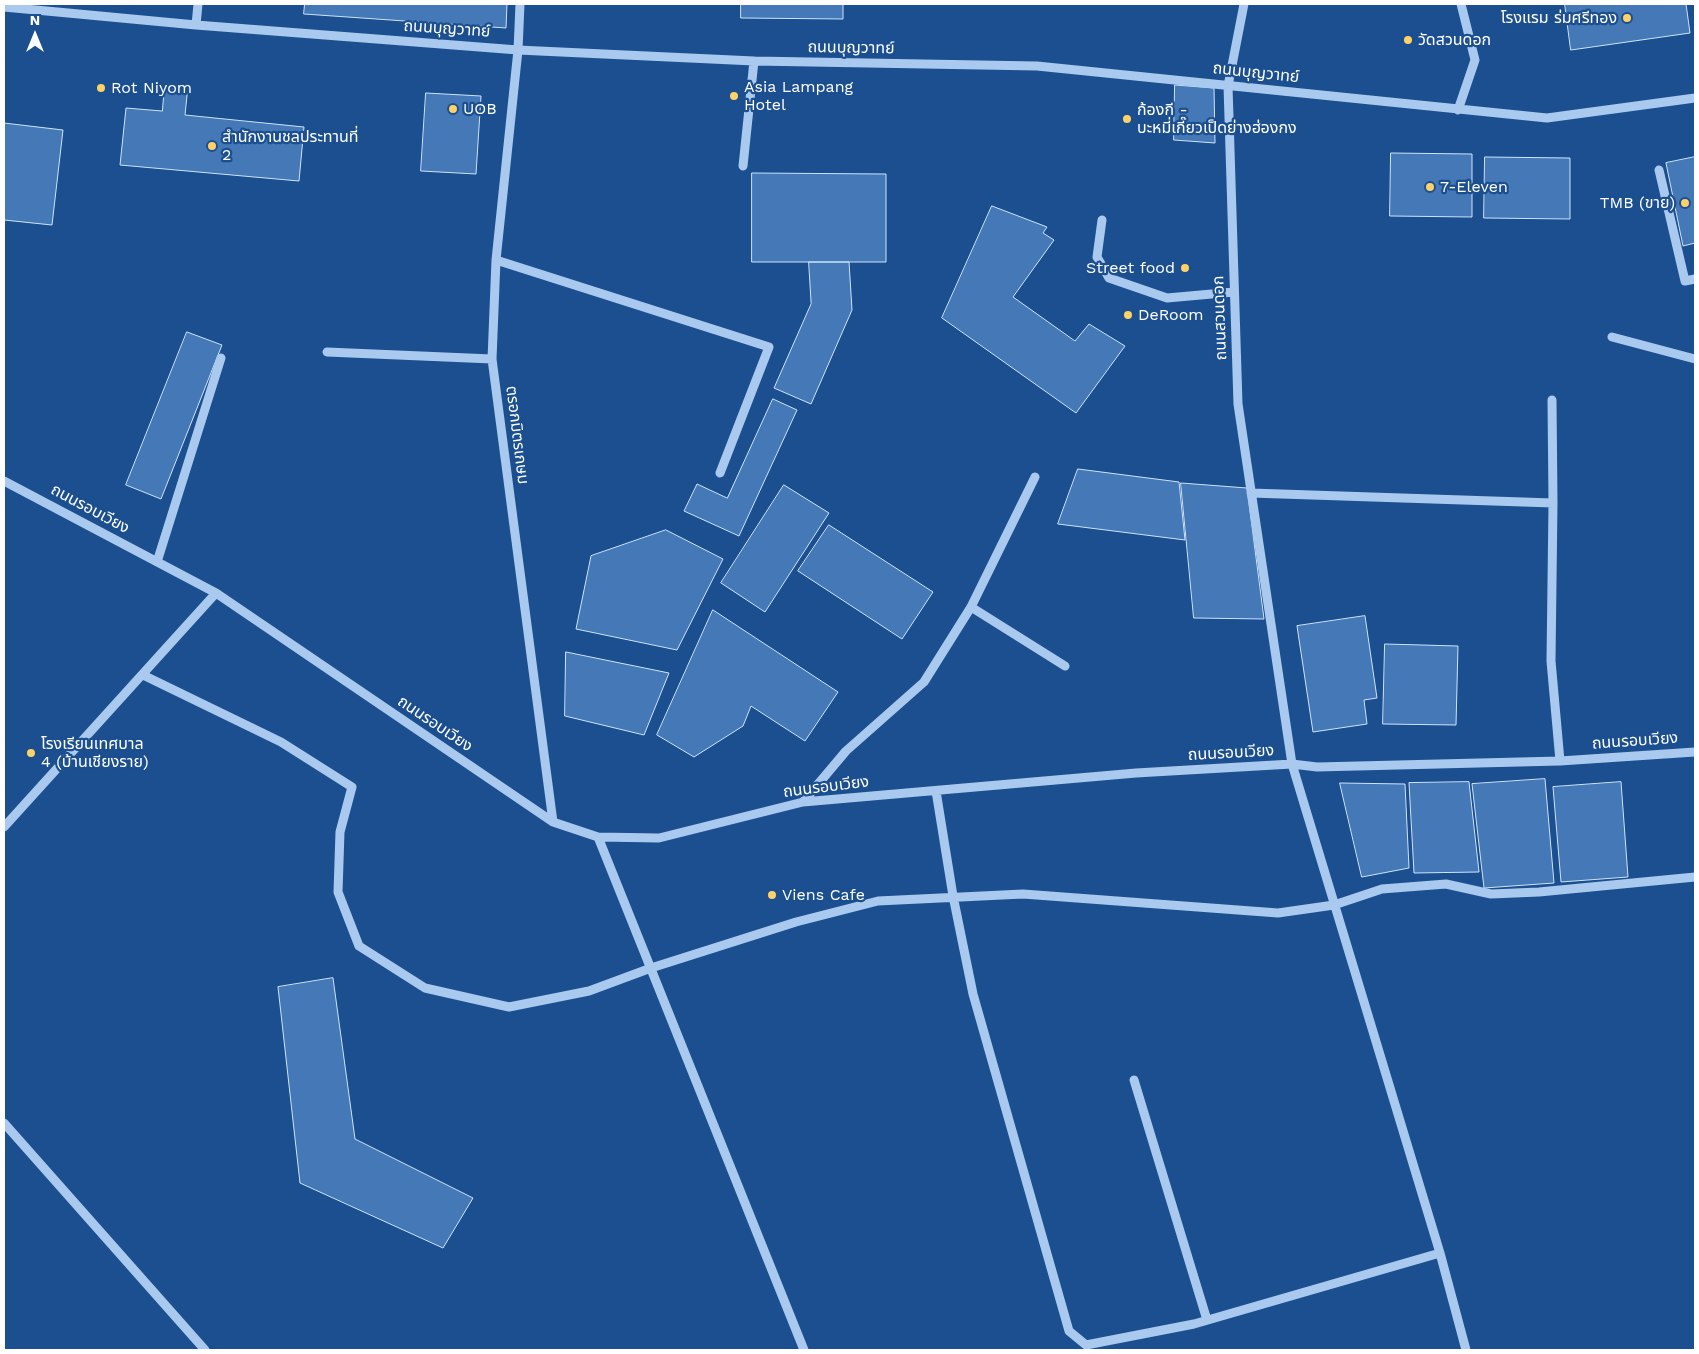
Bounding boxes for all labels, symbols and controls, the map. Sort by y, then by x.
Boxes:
place label: โรงแรม ร่มศรีทอง [1501,8,1617,28]
north arrow [10,10,60,60]
text: N [30,12,40,28]
marker: โรงแรม ร่มศรีทอง [1621,12,1633,24]
street label: ถนนบุญวาทย์ [403,16,491,42]
place label: วัดสวนดอก [1418,30,1491,50]
marker: วัดสวนดอก [1402,34,1414,46]
street label: ถนนบุญวาทย์ [807,38,895,58]
street label: ถนนบุญวาทย์ [1212,59,1300,87]
place label: Asia Lampang Hotel [744,77,853,115]
place label: Rot Niyom [111,78,192,98]
marker: Rot Niyom [95,82,107,94]
marker: Asia Lampang Hotel [728,90,740,102]
place label: UOB [463,99,497,119]
place label: ก้องกี - บะหมี่เกี๊ยวเป็ดย่างฮ่องกง [1137,100,1297,138]
marker: UOB [447,103,459,115]
marker: ก้องกี - บะหมี่เกี๊ยวเป็ดย่างฮ่องกง [1121,113,1133,125]
place label: สำนักงานชลประทานที่ 2 [222,127,359,165]
marker: สำนักงานชลประทานที่ 2 [206,140,218,152]
place label: 7-Eleven [1440,177,1508,197]
marker: 7-Eleven [1424,181,1436,193]
place label: TMB (ขาย) [1600,193,1675,213]
marker: TMB (ขาย) [1679,197,1691,209]
place label: Street food [1086,258,1175,278]
marker: Street food [1179,262,1191,274]
street label: ถนนสวนดอก [1209,275,1231,361]
place label: DeRoom [1138,305,1203,325]
marker: DeRoom [1122,309,1134,321]
street label: ตรอกมิตรเกษม [501,385,533,485]
street label: ถนนรอบเวียง [47,480,133,538]
street label: ถนนรอบเวียง [394,692,476,756]
street label: ถนนรอบเวียง [1591,728,1679,754]
place label: โรงเรียนเทศบาล 4 (บ้านเชียงราย) [41,734,149,772]
street label: ถนนรอบเวียง [1187,741,1275,765]
marker: โรงเรียนเทศบาล 4 (บ้านเชียงราย) [25,747,37,759]
street label: ถนนรอบเวียง [782,772,870,802]
place label: Viens Cafe [782,885,865,905]
marker: Viens Cafe [766,889,778,901]

